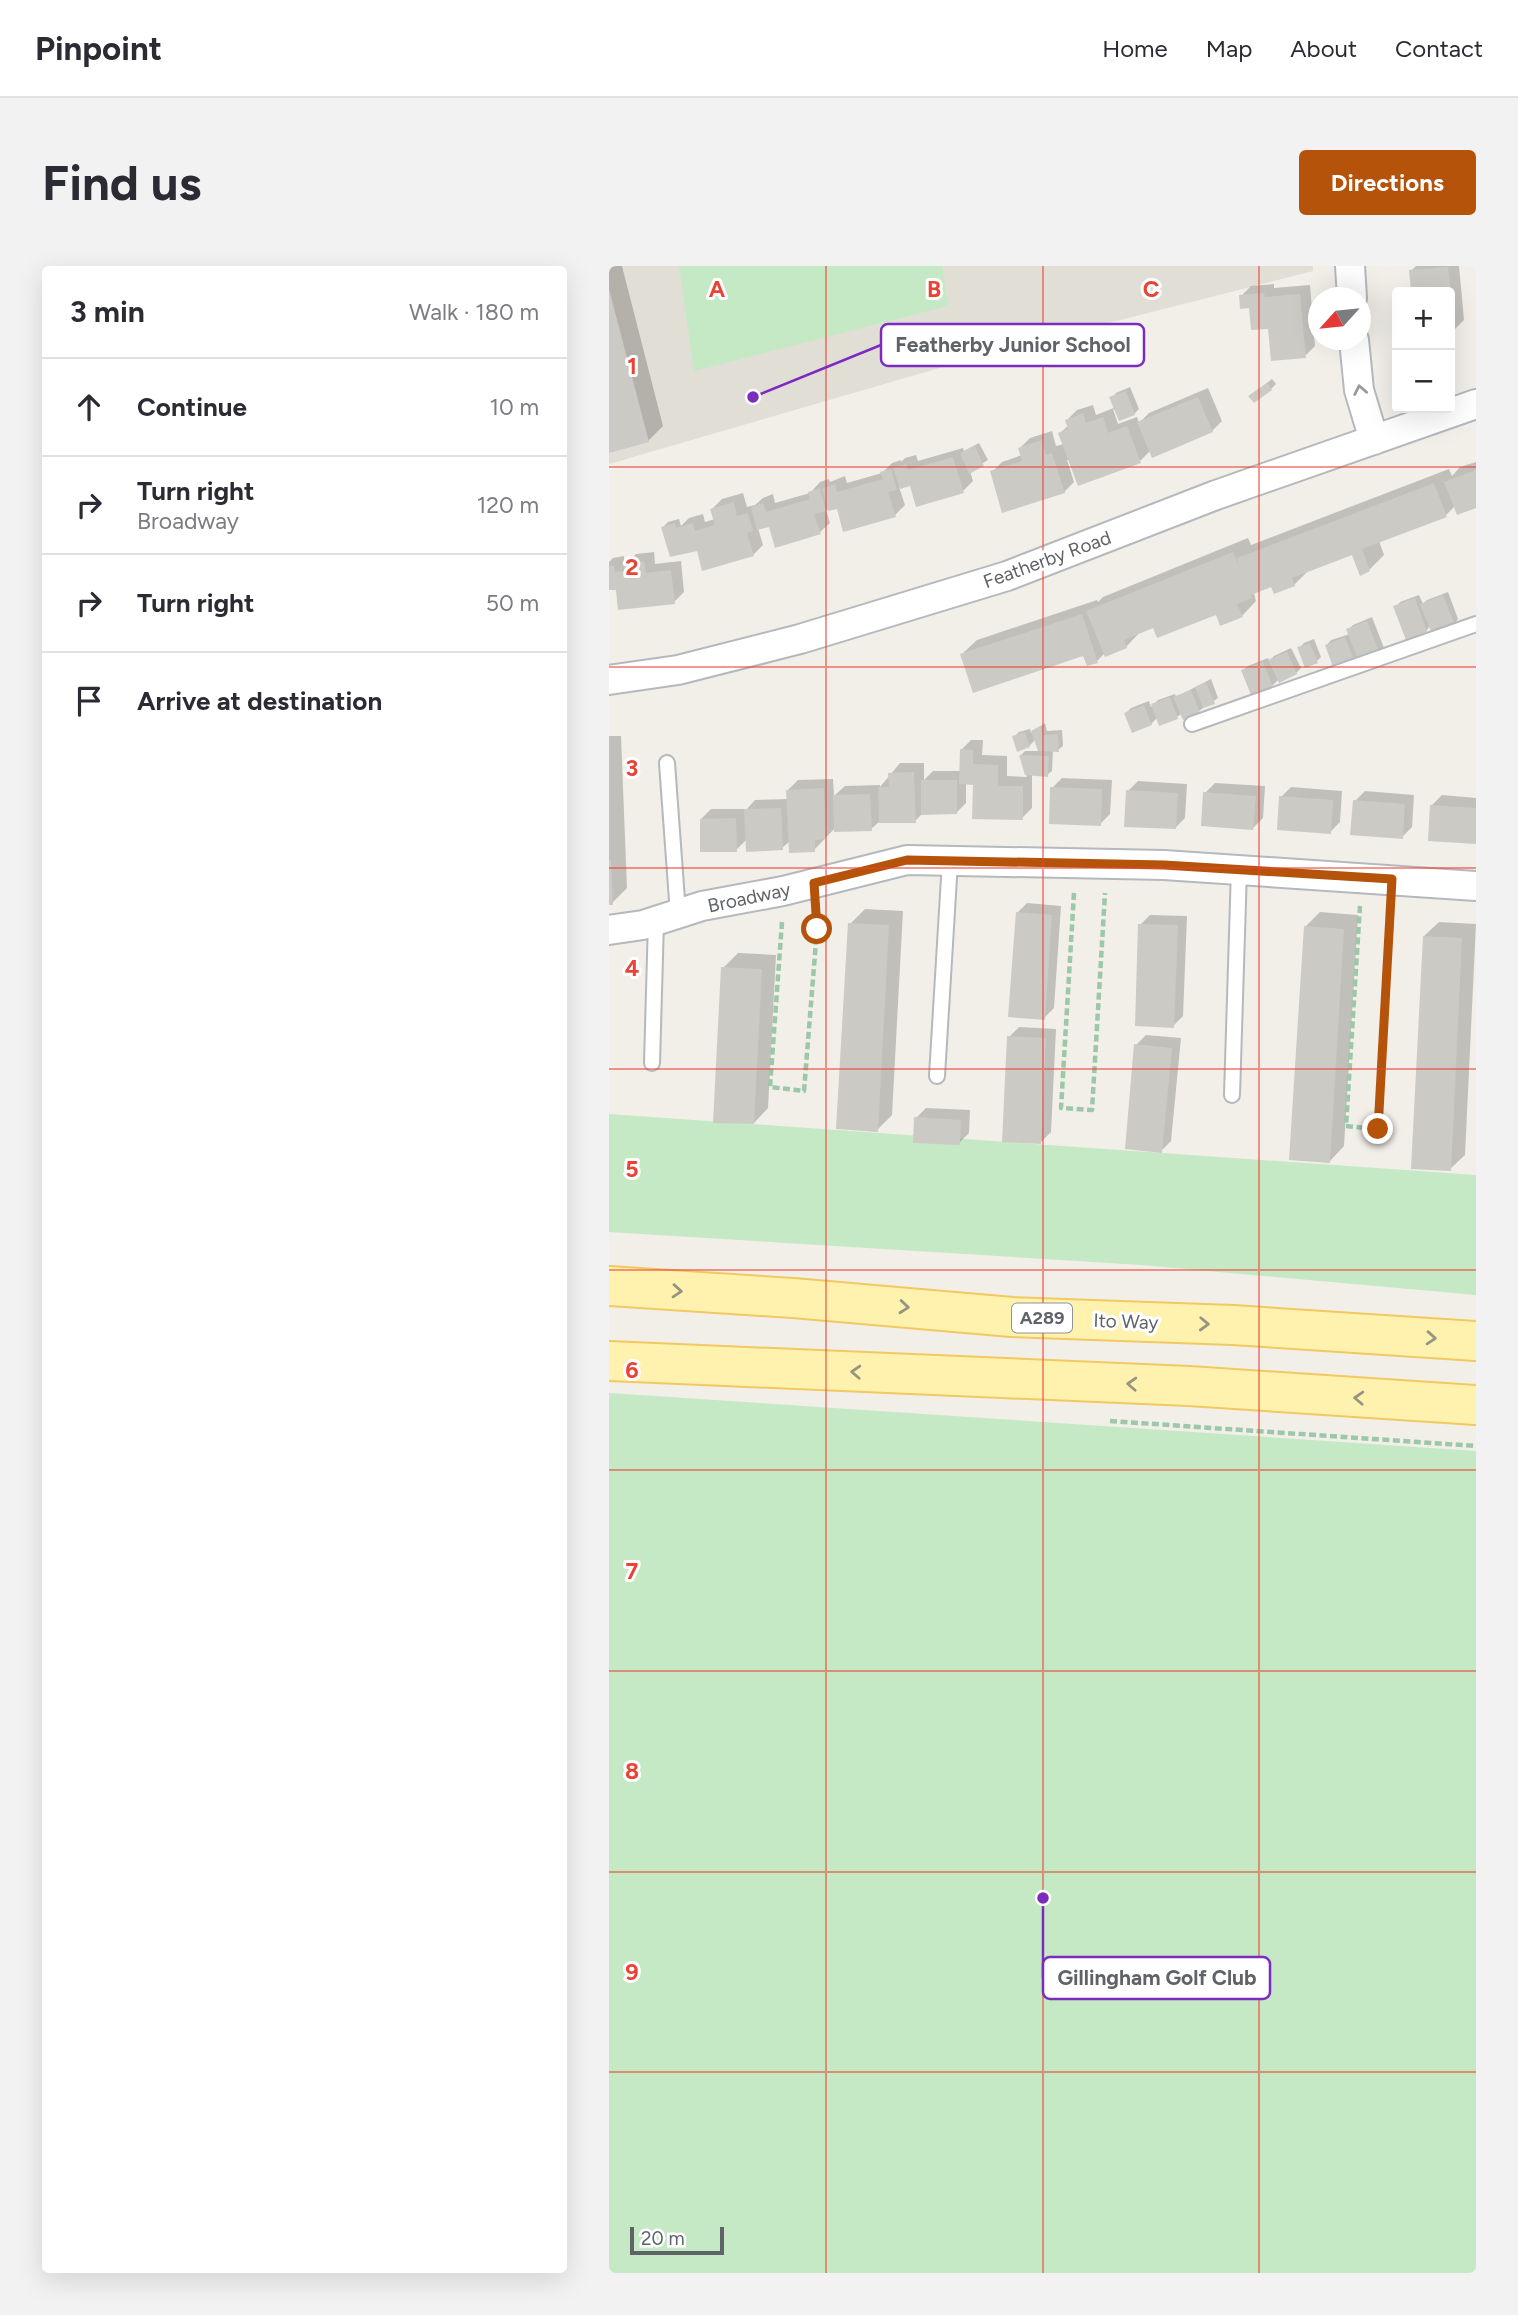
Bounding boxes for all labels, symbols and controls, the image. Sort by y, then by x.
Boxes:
text: Pinpoint [35,29,162,68]
text: Home [1102,34,1168,63]
text: Map [1206,34,1252,63]
text: About [1290,34,1357,63]
text: Contact [1395,34,1483,63]
button: Directions [1299,150,1476,215]
text: Find us [42,153,201,212]
text: A [709,275,726,303]
text: B [927,275,941,303]
text: C [1143,275,1160,303]
north arrow [1308,287,1371,350]
map controls [1392,287,1455,413]
button: + [1392,287,1455,350]
text: 3 min [70,293,145,330]
text: Walk · 180 m [409,298,539,326]
callout: Featherby Junior School [881,324,1144,366]
text: Featherby Junior School [895,332,1131,357]
button: − [1392,350,1455,413]
text: 1 [627,352,637,380]
one-way arrow [1353,384,1368,396]
icon: ahead [70,388,108,426]
text: Continue [137,391,247,423]
text: 10 m [490,393,539,421]
text: Turn right [137,475,254,507]
icon: right [70,486,108,524]
text: 120 m [477,491,539,519]
text: Broadway [137,507,239,535]
street label: Featherby Road [980,526,1114,593]
text: 2 [625,553,639,581]
icon: right [70,584,108,622]
text: Turn right [137,587,254,619]
text: 50 m [486,589,539,617]
icon: arrive [70,682,108,720]
text: Arrive at destination [137,685,382,717]
text: 3 [626,754,638,782]
street label: Broadway [706,877,793,917]
route start [801,913,832,944]
text: 4 [625,954,639,982]
route end [1362,1113,1393,1144]
text: 5 [625,1155,639,1183]
one-way arrow [672,1283,683,1298]
one-way arrow [899,1299,910,1314]
road number: A289 [1012,1303,1072,1332]
street label: Ito Way [1093,1309,1159,1334]
one-way arrow [1199,1317,1210,1332]
one-way arrow [1426,1330,1437,1345]
text: 6 [625,1356,639,1384]
one-way arrow [850,1364,861,1379]
one-way arrow [1126,1376,1137,1391]
one-way arrow [1353,1390,1364,1405]
text: 7 [626,1557,639,1585]
text: 8 [625,1757,639,1785]
callout: Gillingham Golf Club [1043,1957,1270,1999]
text: 9 [625,1958,639,1986]
text: Gillingham Golf Club [1057,1965,1257,1990]
scale bar [630,2224,725,2256]
text: 20 m [641,2227,685,2250]

